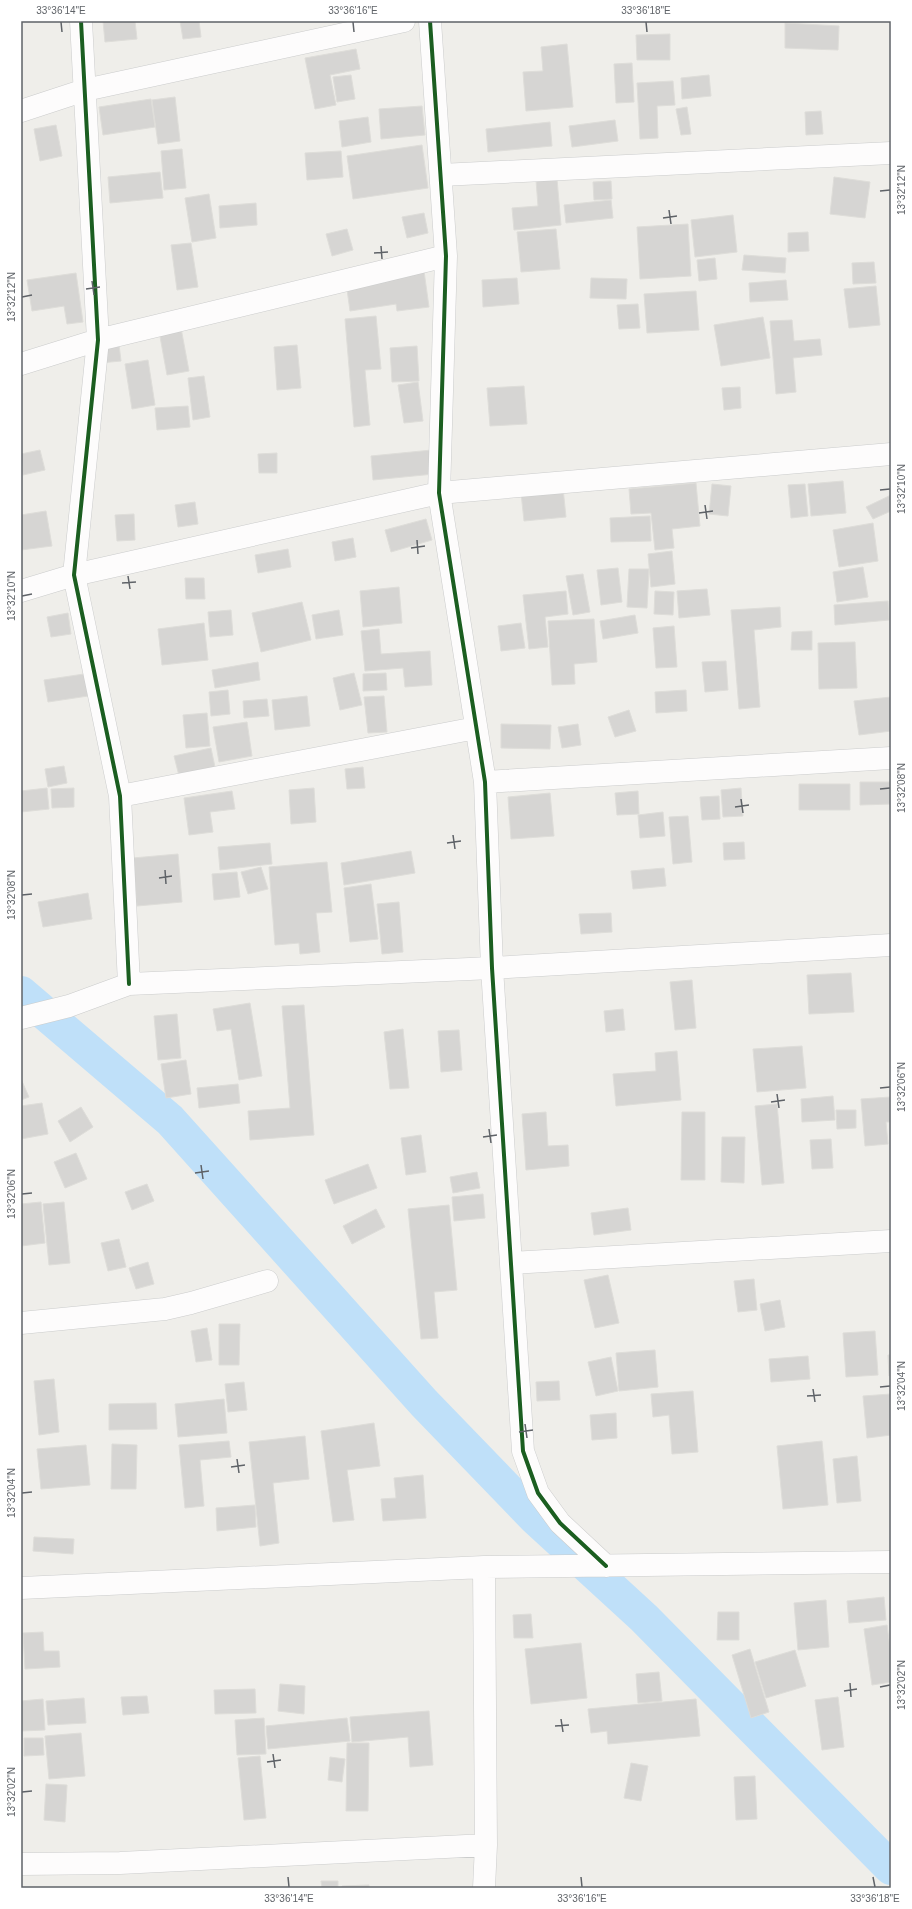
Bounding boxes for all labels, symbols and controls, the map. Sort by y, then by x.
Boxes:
text: 33°36'14"E [36,5,86,16]
text: 33°36'16"E [328,5,378,16]
text: 33°36'18"E [621,5,671,16]
text: 13°32'12"N [896,165,907,215]
text: 13°32'12"N [6,272,17,322]
text: 13°32'10"N [896,464,907,514]
text: 13°32'10"N [6,571,17,621]
text: 13°32'08"N [896,763,907,813]
text: 13°32'08"N [6,870,17,920]
text: 13°32'06"N [896,1062,907,1112]
text: 13°32'06"N [6,1169,17,1219]
text: 13°32'04"N [896,1361,907,1411]
text: 13°32'04"N [6,1468,17,1518]
text: 13°32'02"N [896,1660,907,1710]
text: 13°32'02"N [6,1767,17,1817]
text: 33°36'14"E [264,1893,314,1904]
text: 33°36'16"E [557,1893,607,1904]
text: 33°36'18"E [850,1893,900,1904]

